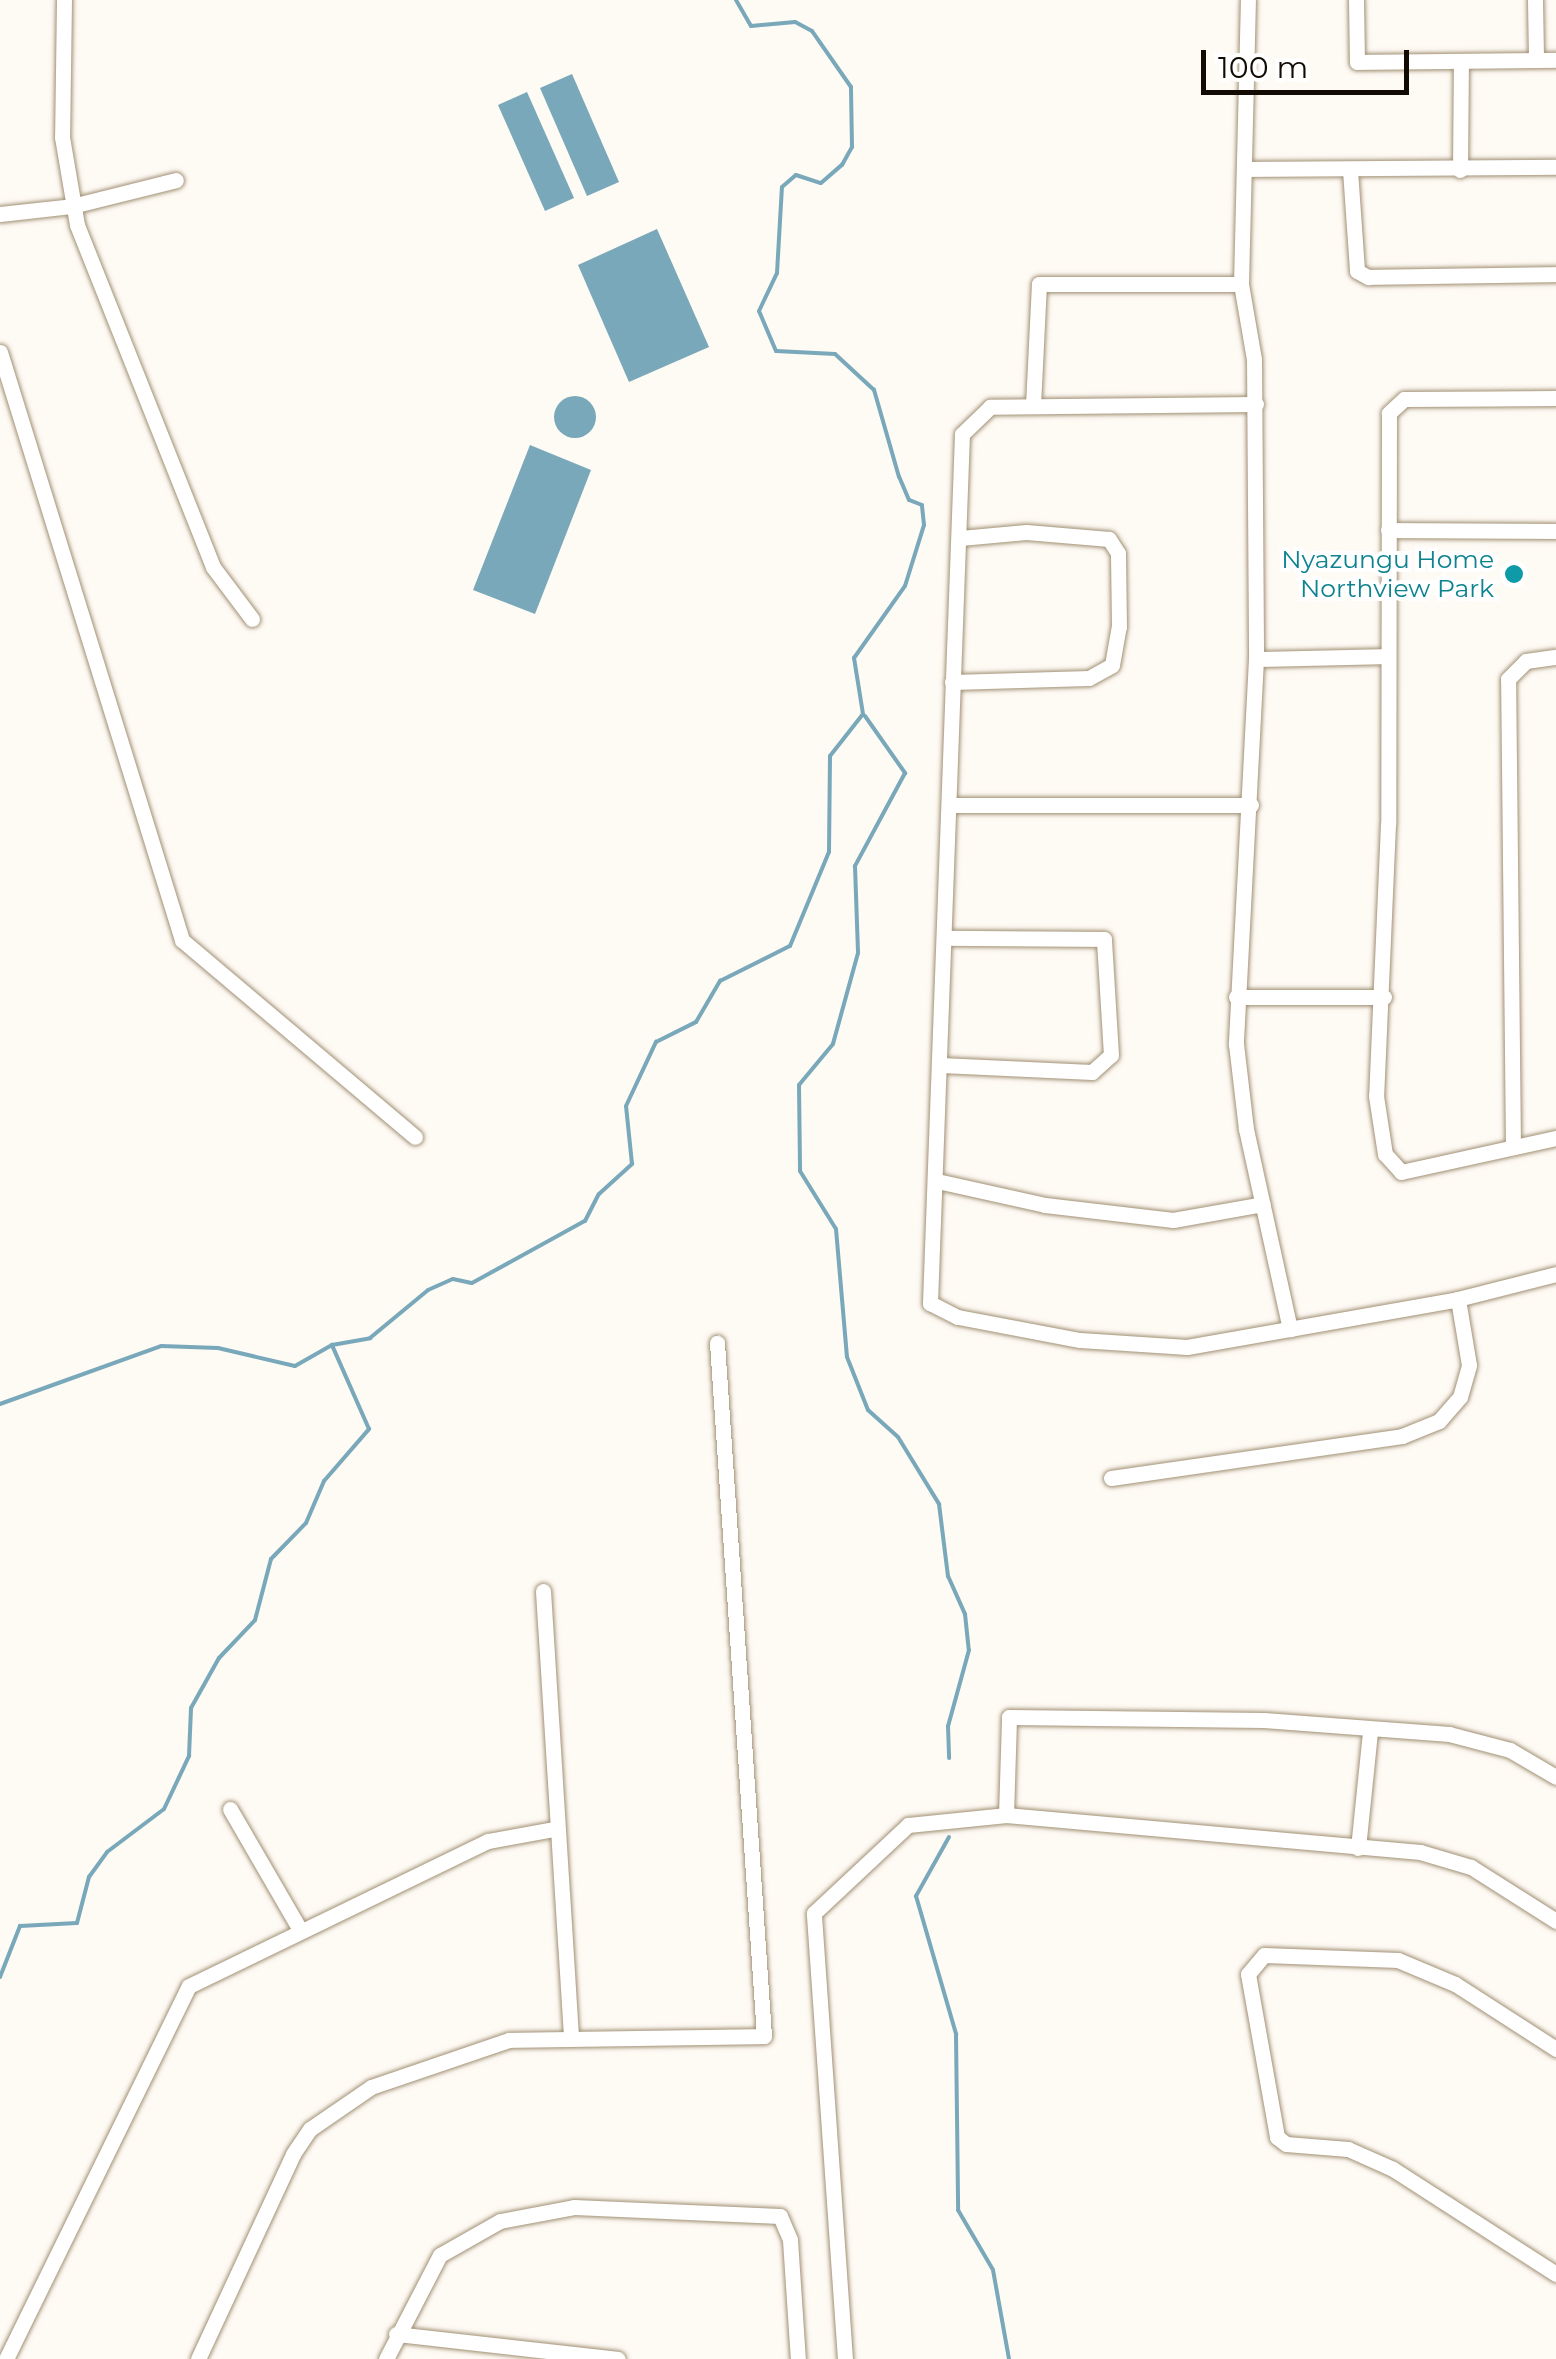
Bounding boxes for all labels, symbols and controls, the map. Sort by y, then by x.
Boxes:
scale bar [1206,30,1414,92]
text: 100 m [1218,49,1308,86]
place label: Nyazungu Home Northview Park [1281,545,1494,604]
marker: Nyazungu Home Northview Park [1503,563,1525,585]

